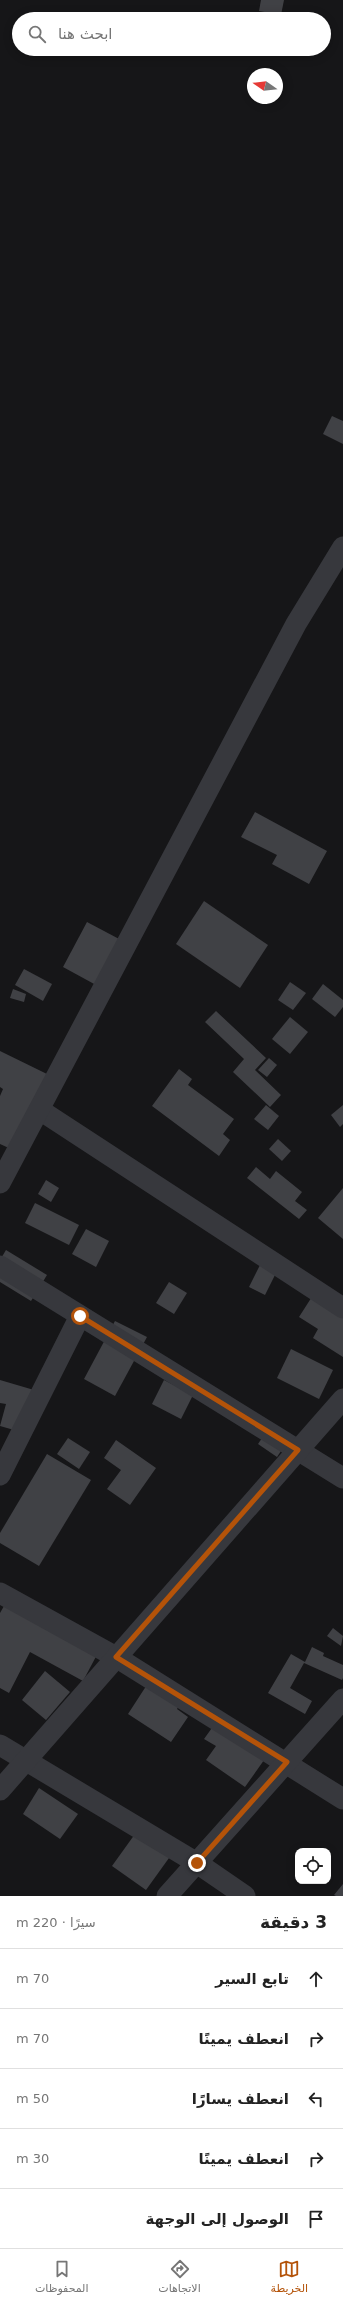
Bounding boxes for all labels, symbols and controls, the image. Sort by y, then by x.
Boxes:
search box [12,12,331,56]
icon: search [26,23,48,45]
text: ابحث هنا [58,25,113,43]
north arrow [247,68,283,104]
route start [71,1307,89,1325]
map controls [295,1848,331,1884]
button: locate [295,1848,331,1884]
route end [188,1854,206,1872]
text: 3 دقيقة [260,1912,327,1932]
text: سيرًا · 220 m [16,1915,96,1930]
icon: ahead [305,1968,327,1990]
text: تابع السير [215,1970,289,1988]
text: 70 m [16,1971,49,1986]
icon: right [305,2028,327,2050]
text: انعطف يمينًا [198,2030,289,2048]
text: 70 m [16,2031,49,2046]
icon: left [305,2088,327,2110]
text: انعطف يسارًا [192,2090,289,2108]
text: 50 m [16,2091,49,2106]
icon: right [305,2148,327,2170]
text: انعطف يمينًا [198,2150,289,2168]
text: 30 m [16,2151,49,2166]
icon: arrive [305,2208,327,2230]
text: الوصول إلى الوجهة [146,2210,289,2228]
tab: المحفوظات [35,2258,89,2295]
tab: الاتجاهات [158,2258,201,2295]
tab: الخريطة [271,2258,308,2295]

